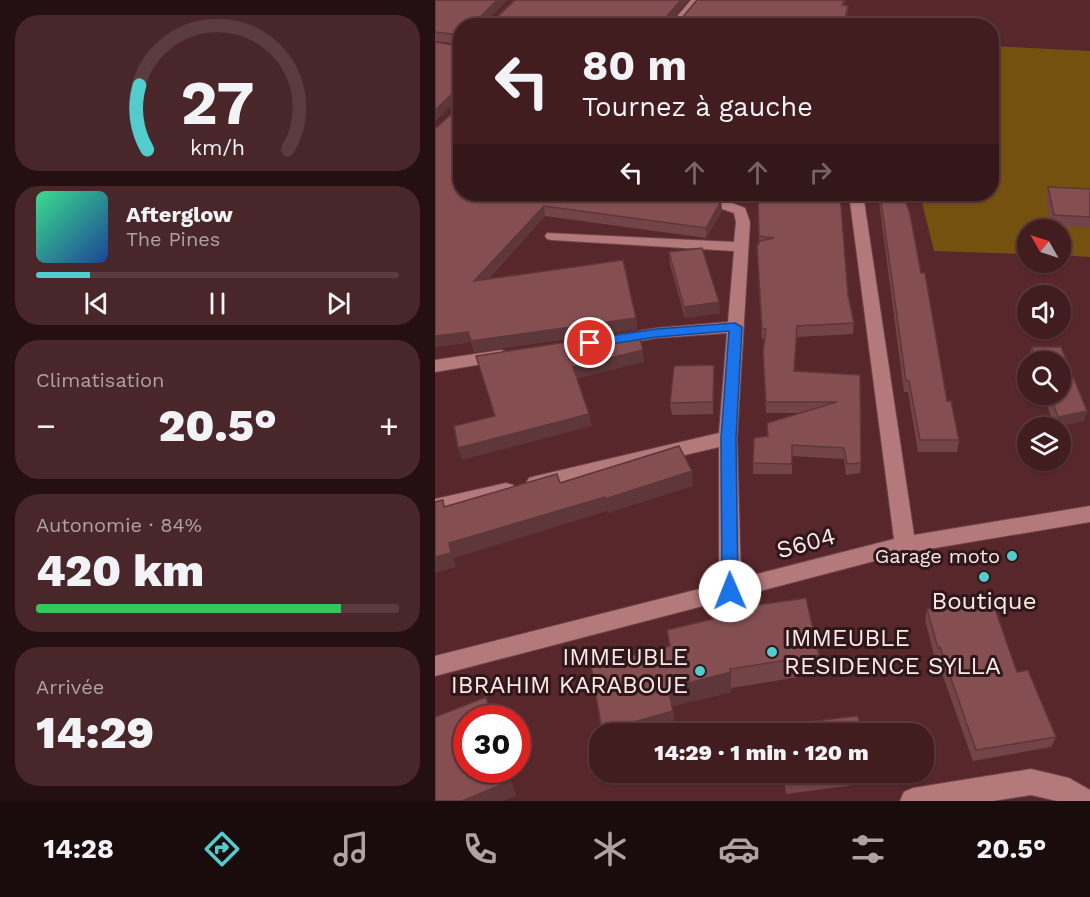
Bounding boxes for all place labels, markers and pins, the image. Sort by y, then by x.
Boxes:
pin [564,317,615,368]
place label: Garage moto [875,544,1000,568]
marker: Garage moto [1005,549,1019,563]
marker: Boutique [977,570,991,584]
place label: Boutique [931,587,1037,615]
place label: IMMEUBLE RESIDENCE SYLLA [784,624,1001,680]
place label: IMMEUBLE IBRAHIM KARABOUE [451,643,688,699]
marker: IMMEUBLE RESIDENCE SYLLA [765,645,779,659]
marker: IMMEUBLE IBRAHIM KARABOUE [693,664,707,678]

